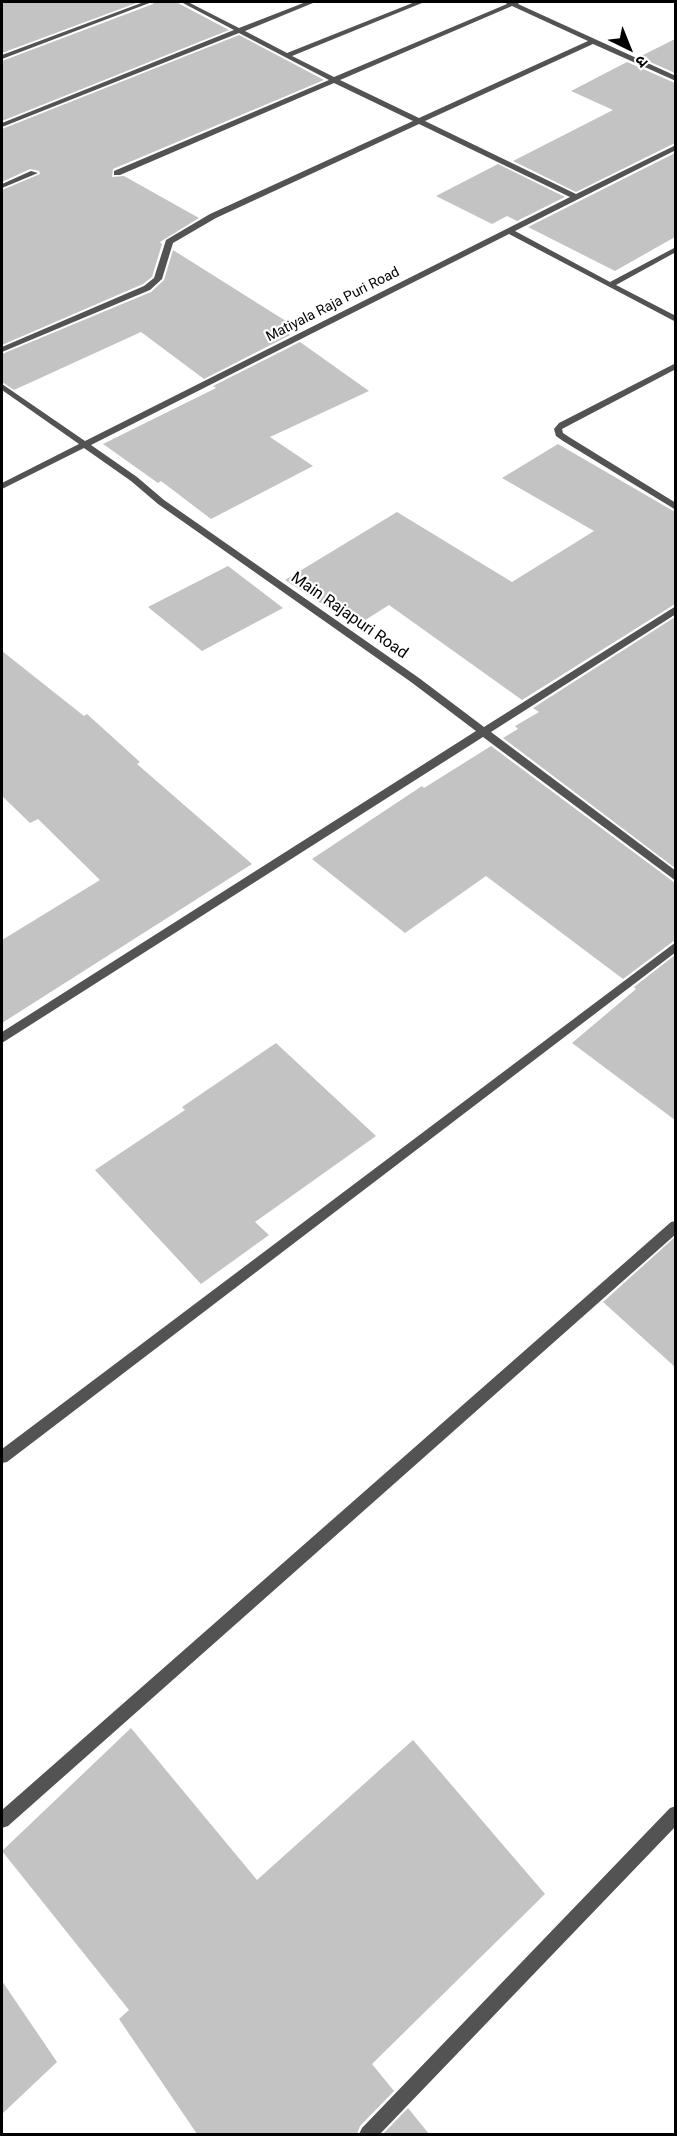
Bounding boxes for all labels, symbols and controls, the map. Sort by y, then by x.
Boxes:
north arrow [599,18,659,78]
text: उ [632,51,652,72]
street label: Matiyala Raja Puri Road [264,264,402,346]
street label: Main Rajapuri Road [287,568,411,664]

